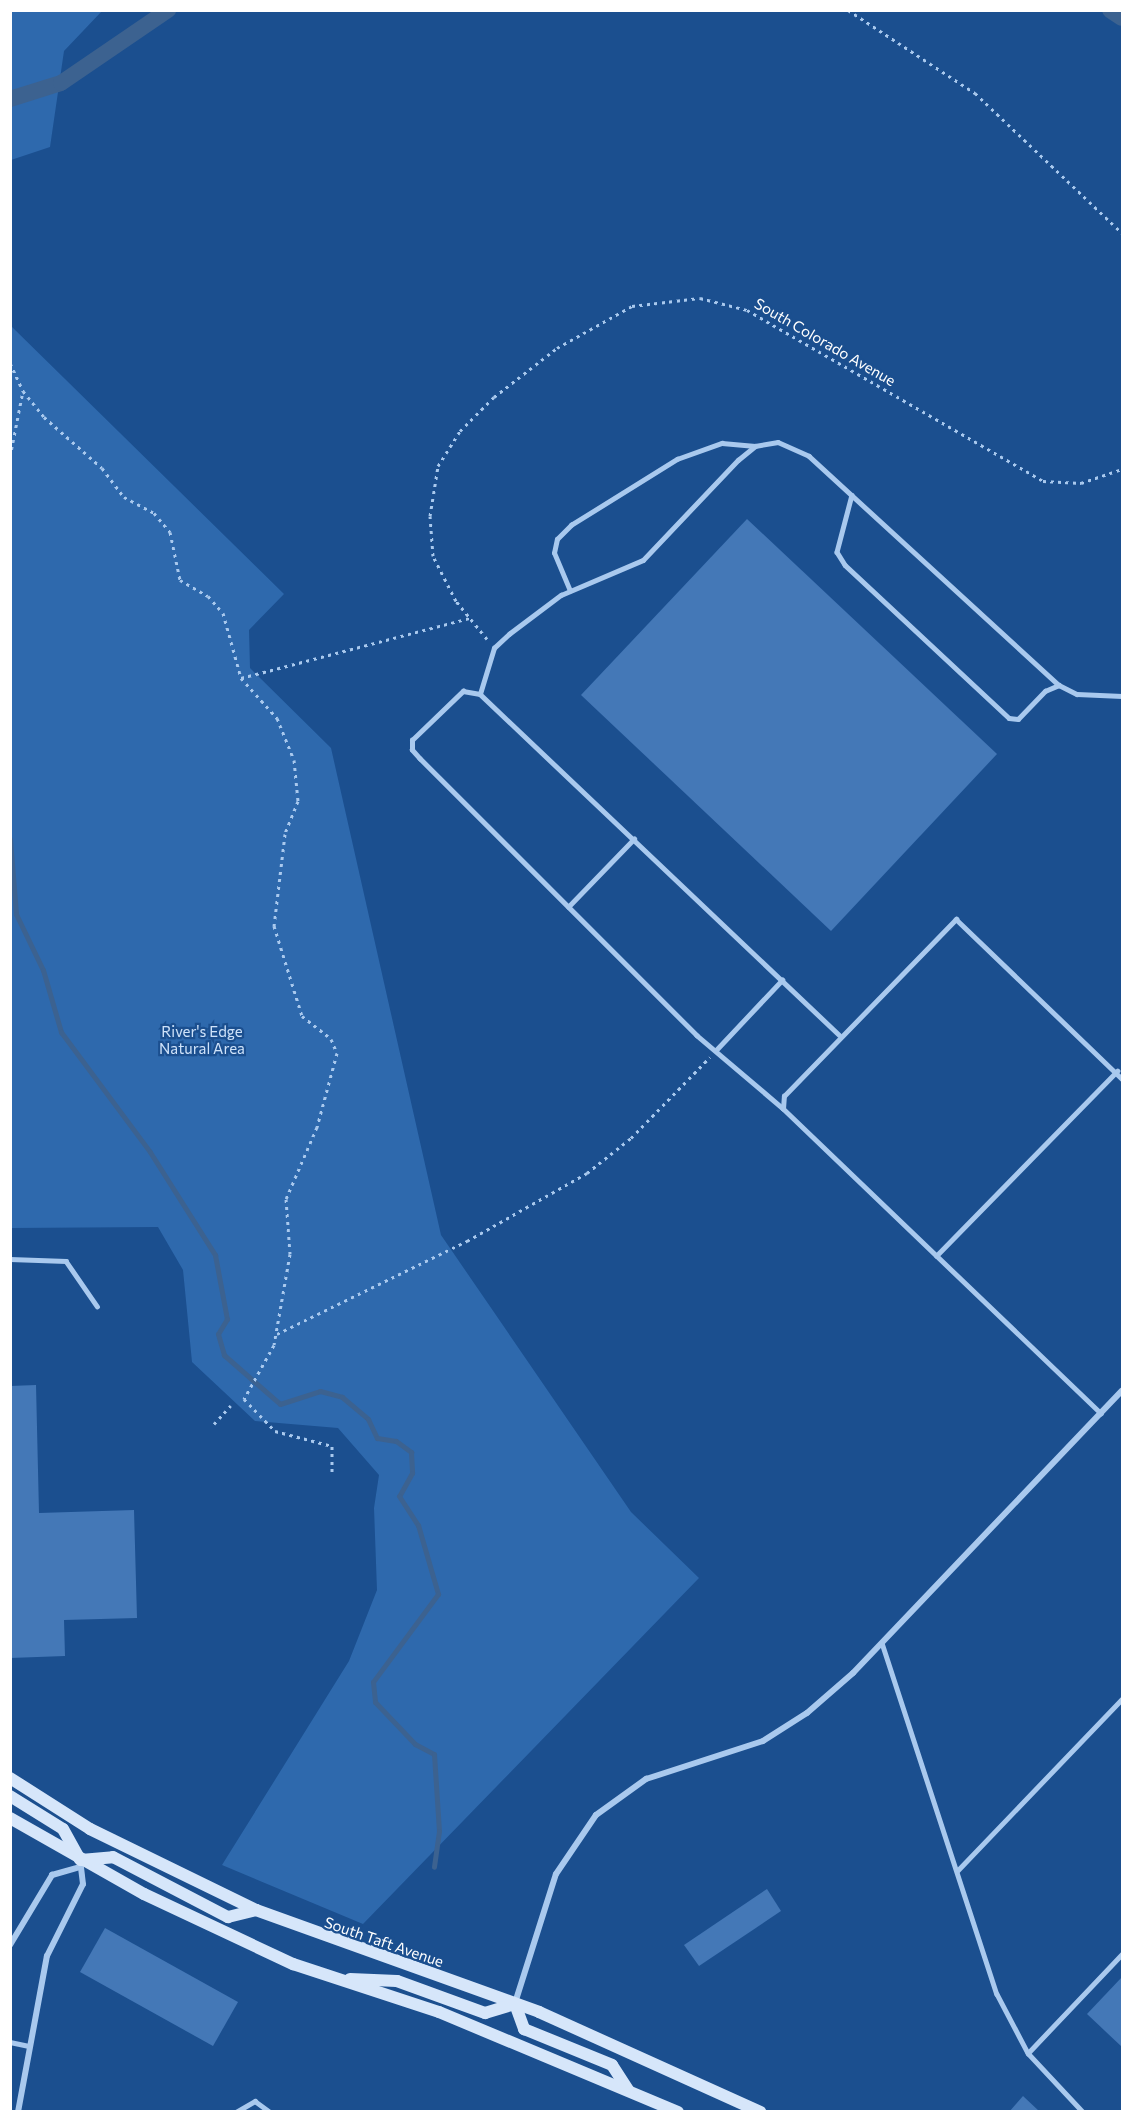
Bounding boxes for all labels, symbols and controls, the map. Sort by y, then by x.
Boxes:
street label: South Colorado Avenue [751,294,899,390]
park label: River's Edge Natural Area [159,1022,245,1057]
street label: South Taft Avenue [322,1913,446,1971]

